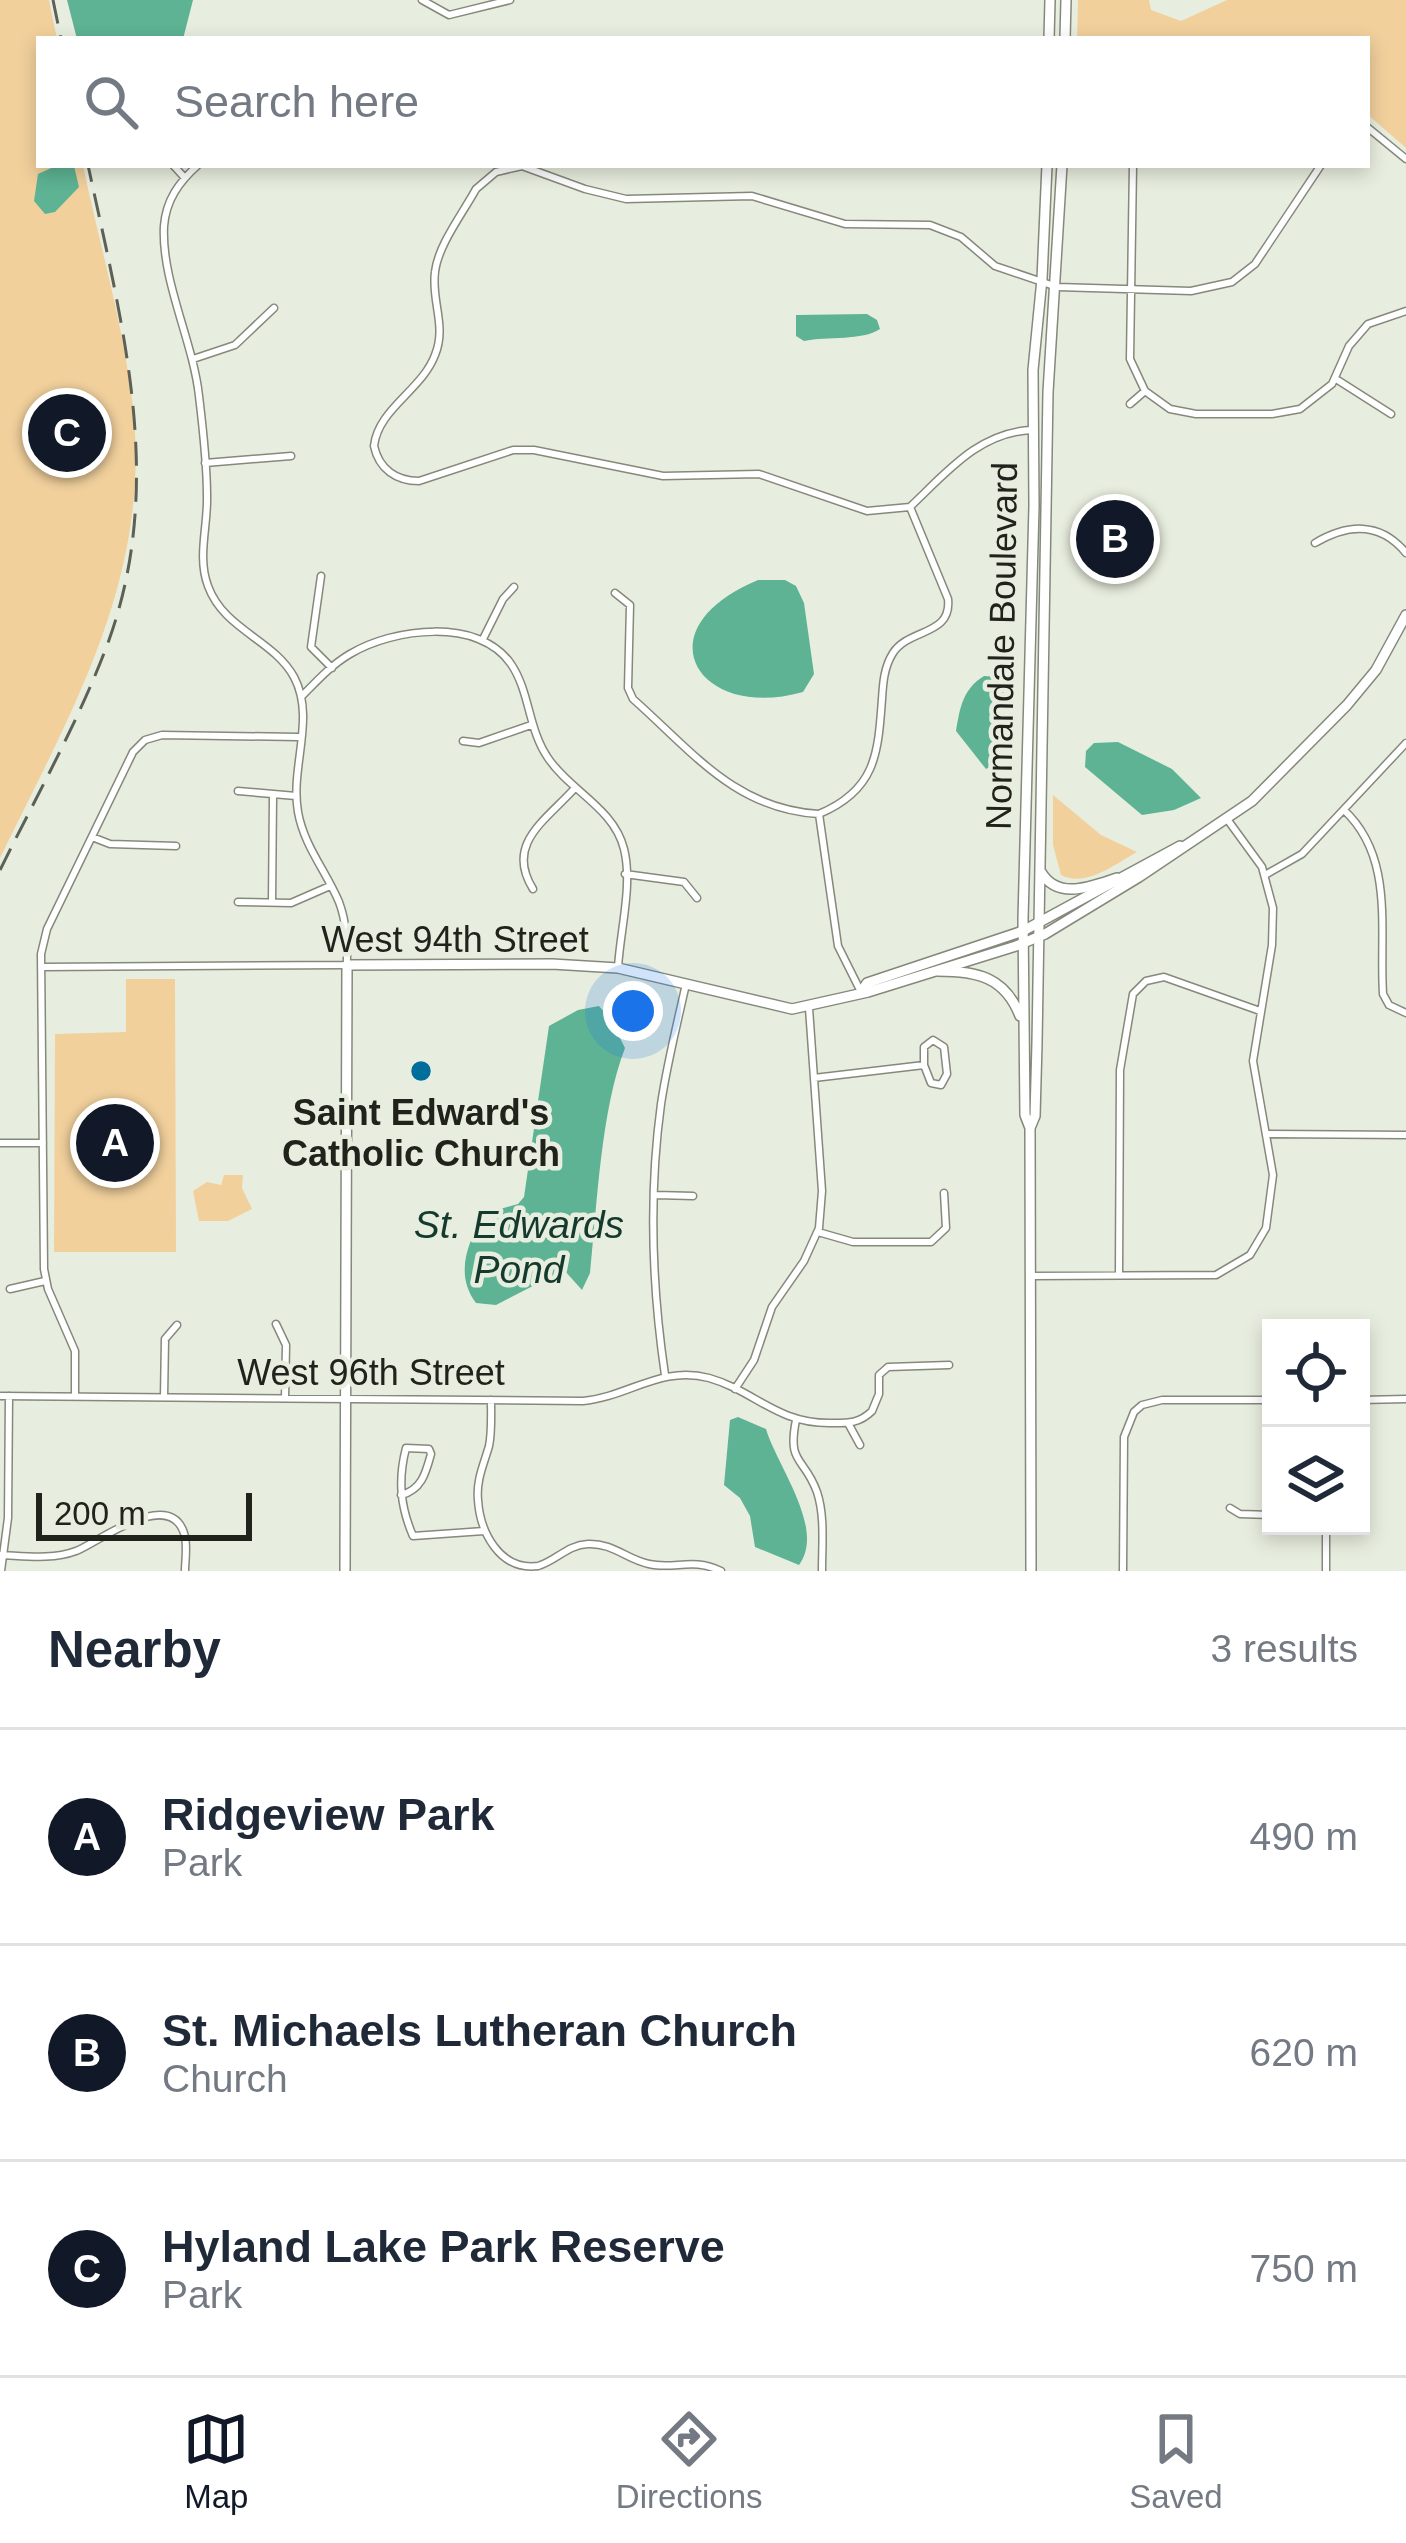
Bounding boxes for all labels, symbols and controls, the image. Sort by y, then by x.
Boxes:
search box [36,36,1370,168]
icon: search [78,69,144,135]
text: Search here [174,76,419,127]
pin: C [28,388,106,478]
street label: Normandale Boulevard [978,462,1025,830]
pin: B [1076,494,1154,584]
street label: West 94th Street [321,919,589,960]
your location [603,981,663,1041]
marker: Saint Edward's Catholic Church [408,1058,434,1084]
place label: Saint Edward's Catholic Church [282,1092,560,1174]
pin: A [76,1098,154,1188]
water label: St. Edwards Pond [414,1203,624,1291]
map controls [1262,1319,1370,1535]
button: locate [1262,1319,1370,1427]
street label: West 96th Street [237,1352,505,1393]
button: layers [1262,1427,1370,1535]
scale bar [36,1487,252,1540]
text: 200 m [54,1495,146,1532]
text: Nearby [48,1621,221,1678]
text: 3 results [1211,1627,1358,1670]
text: Ridgeview Park [162,1789,495,1840]
text: A [73,1815,101,1858]
text: 490 m [1250,1815,1358,1858]
text: Park [162,1841,242,1884]
text: St. Michaels Lutheran Church [162,2005,797,2056]
text: B [73,2031,101,2074]
text: 620 m [1250,2031,1358,2074]
text: Church [162,2057,288,2100]
text: Hyland Lake Park Reserve [162,2221,725,2272]
text: C [73,2247,101,2290]
text: 750 m [1250,2247,1358,2290]
text: Park [162,2273,242,2316]
tab: Map [183,2406,249,2516]
tab: Directions [616,2406,763,2516]
tab: Saved [1129,2406,1223,2516]

